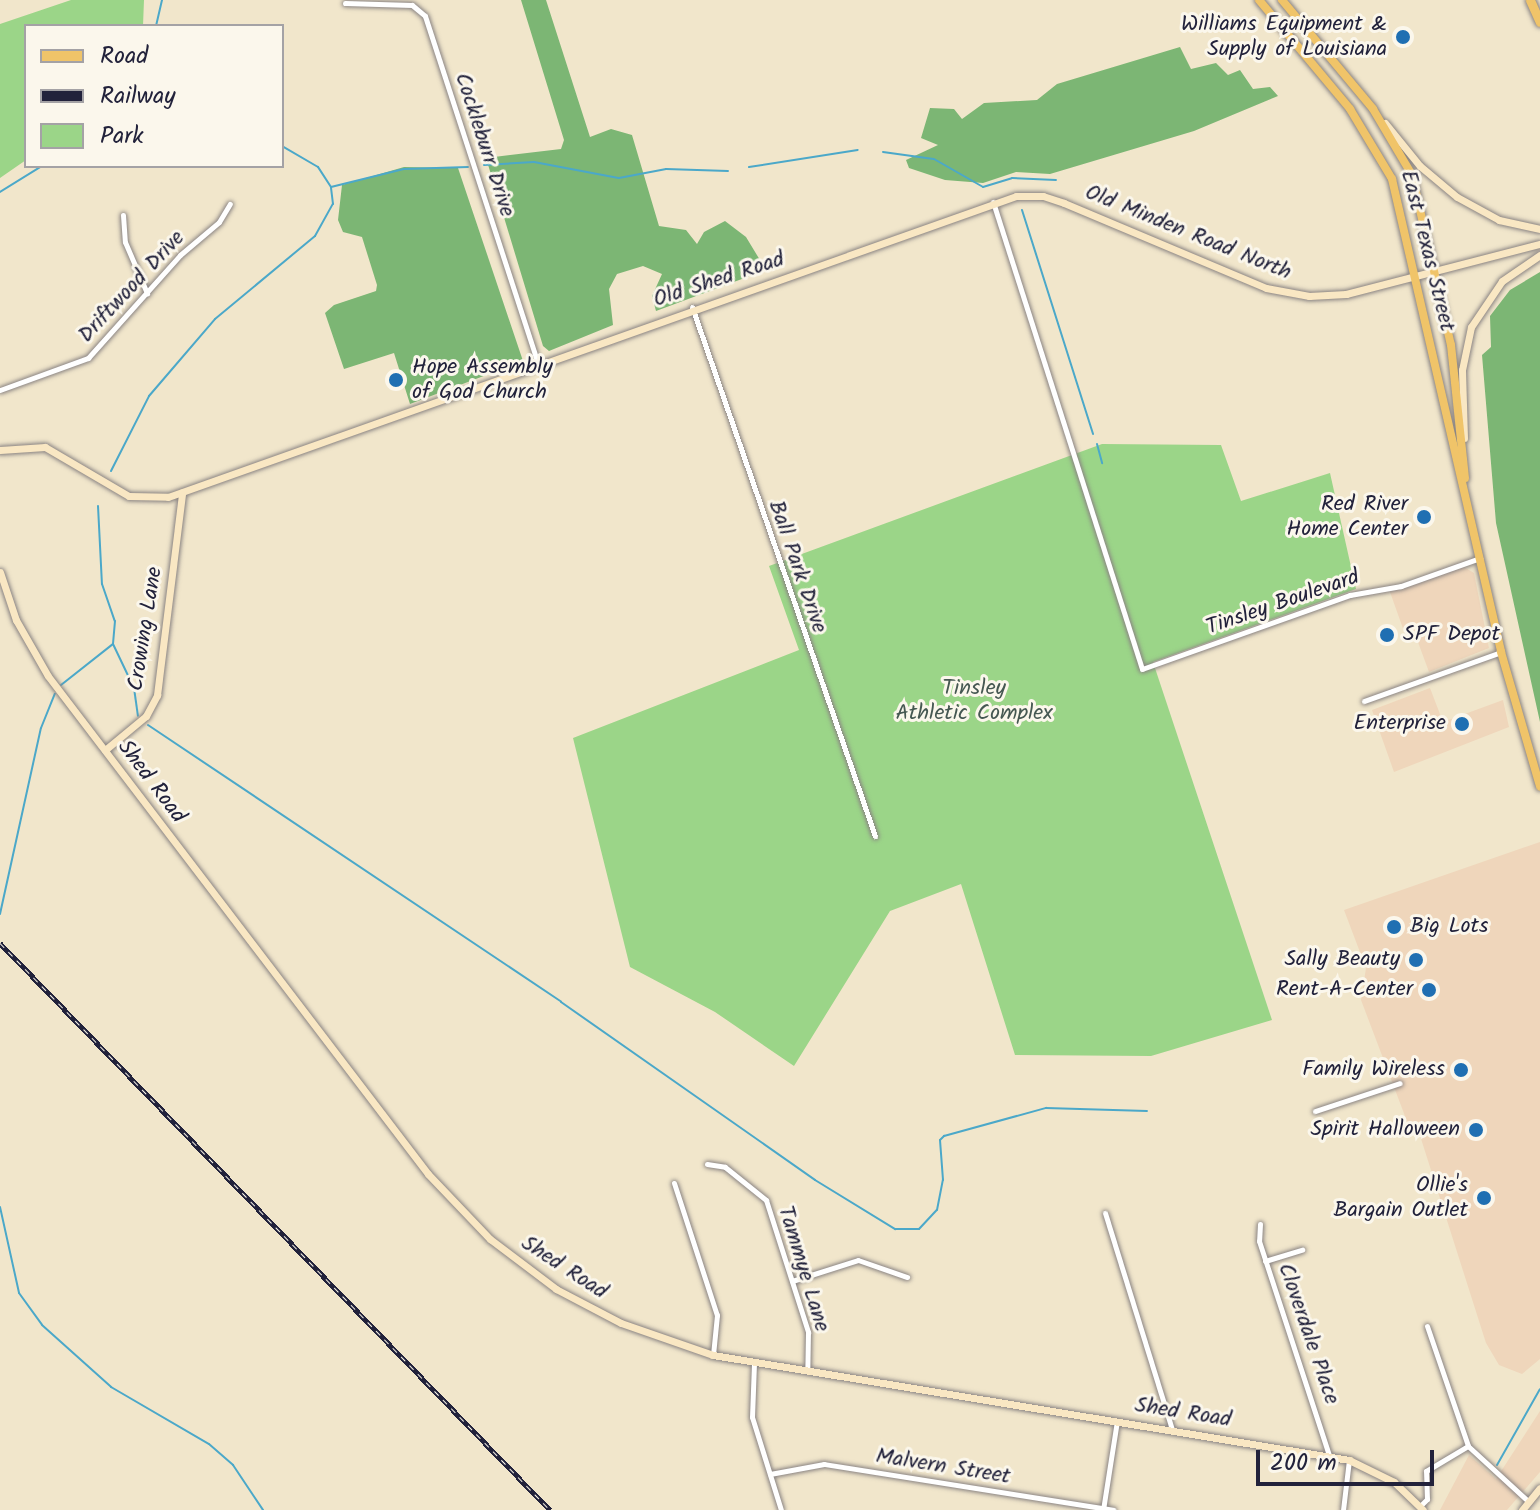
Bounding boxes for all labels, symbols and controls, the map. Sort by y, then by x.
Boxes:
place label: Williams Equipment & Supply of Louisiana [1181,11,1387,62]
legend [24,24,284,168]
marker: Williams Equipment & Supply of Louisiana [1394,28,1412,46]
text: Road [100,37,148,76]
street label: Cockleburr Drive [448,70,520,220]
text: Railway [100,77,176,116]
text: Park [100,117,144,156]
street label: East Texas Street [1394,168,1460,334]
street label: Old Minden Road North [1081,180,1295,286]
street label: Driftwood Drive [73,225,191,349]
street label: Old Shed Road [650,246,788,314]
place label: Hope Assembly of God Church [412,354,553,406]
marker: Hope Assembly of God Church [387,371,405,389]
place label: Red River Home Center [1287,491,1408,542]
street label: Ball Park Drive [762,497,832,637]
marker: Red River Home Center [1415,508,1433,526]
street label: Tinsley Boulevard [1203,564,1363,642]
street label: Crowing Lane [123,565,169,693]
place label: SPF Depot [1403,622,1500,648]
marker: SPF Depot [1378,626,1396,644]
park label: Tinsley Athletic Complex [895,675,1053,726]
place label: Enterprise [1353,711,1446,737]
marker: Enterprise [1453,715,1471,733]
street label: Shed Road [111,735,191,829]
place label: Big Lots [1410,914,1488,940]
marker: Big Lots [1385,918,1403,936]
place label: Sally Beauty [1284,947,1400,973]
marker: Sally Beauty [1407,951,1425,969]
place label: Rent-A-Center [1276,977,1413,1003]
marker: Rent-A-Center [1420,981,1438,999]
place label: Family Wireless [1302,1057,1445,1083]
marker: Family Wireless [1452,1061,1470,1079]
place label: Spirit Halloween [1311,1117,1460,1143]
marker: Spirit Halloween [1467,1121,1485,1139]
place label: Ollie's Bargain Outlet [1333,1172,1468,1224]
marker: Ollie's Bargain Outlet [1475,1189,1493,1207]
street label: Tammye Lane [771,1203,835,1335]
street label: Shed Road [516,1230,612,1306]
street label: Cloverdale Place [1271,1260,1345,1408]
street label: Shed Road [1133,1392,1233,1434]
scale bar [1260,1434,1438,1484]
street label: Malvern Street [874,1443,1012,1491]
text: 200 m [1270,1444,1337,1483]

